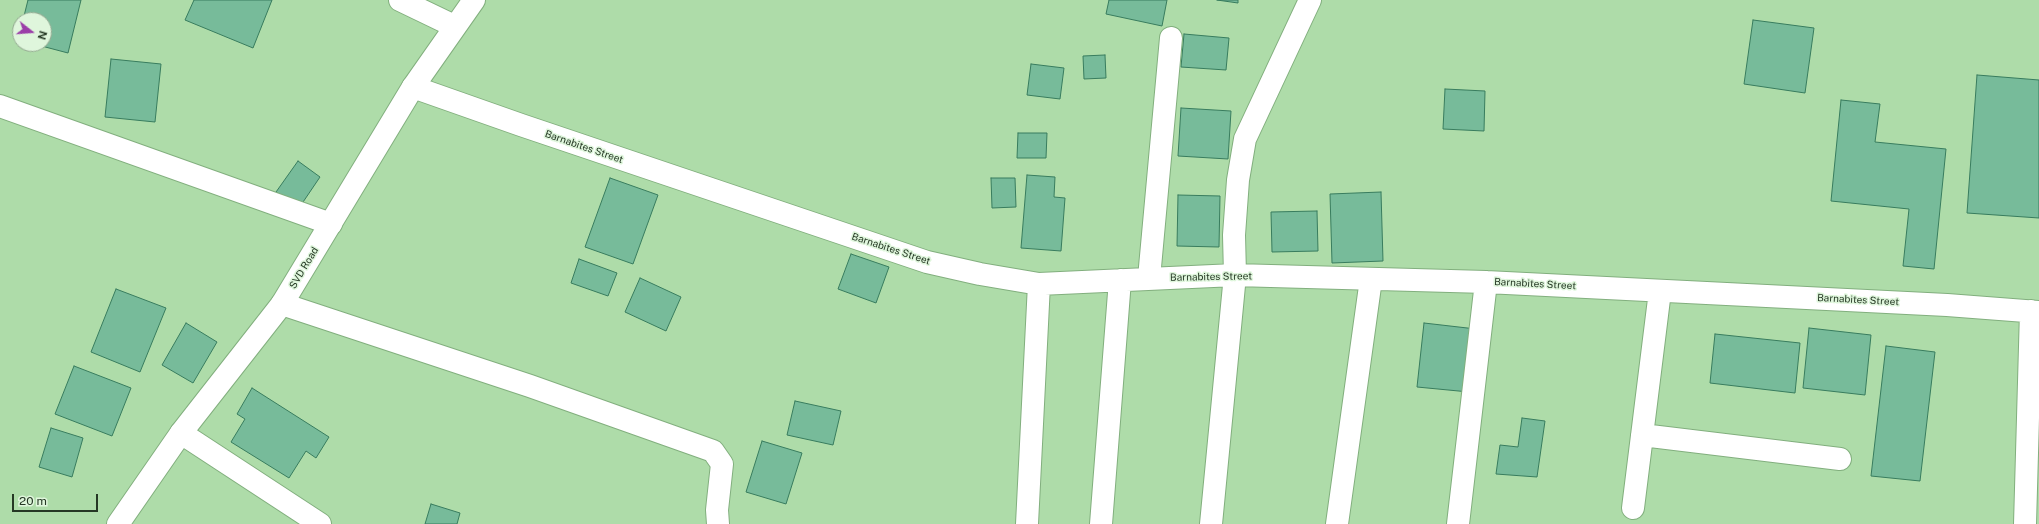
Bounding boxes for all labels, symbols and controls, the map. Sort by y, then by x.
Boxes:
north arrow [12,12,52,52]
text: N [36,29,50,41]
street label: Barnabites Street [543,128,625,166]
street label: Barnabites Street [850,231,932,267]
street label: SVD Road [287,245,321,291]
street label: Barnabites Street [1170,270,1252,284]
street label: Barnabites Street [1494,276,1576,292]
street label: Barnabites Street [1817,292,1899,308]
scale bar [14,486,100,512]
text: 20 m [19,494,47,508]

